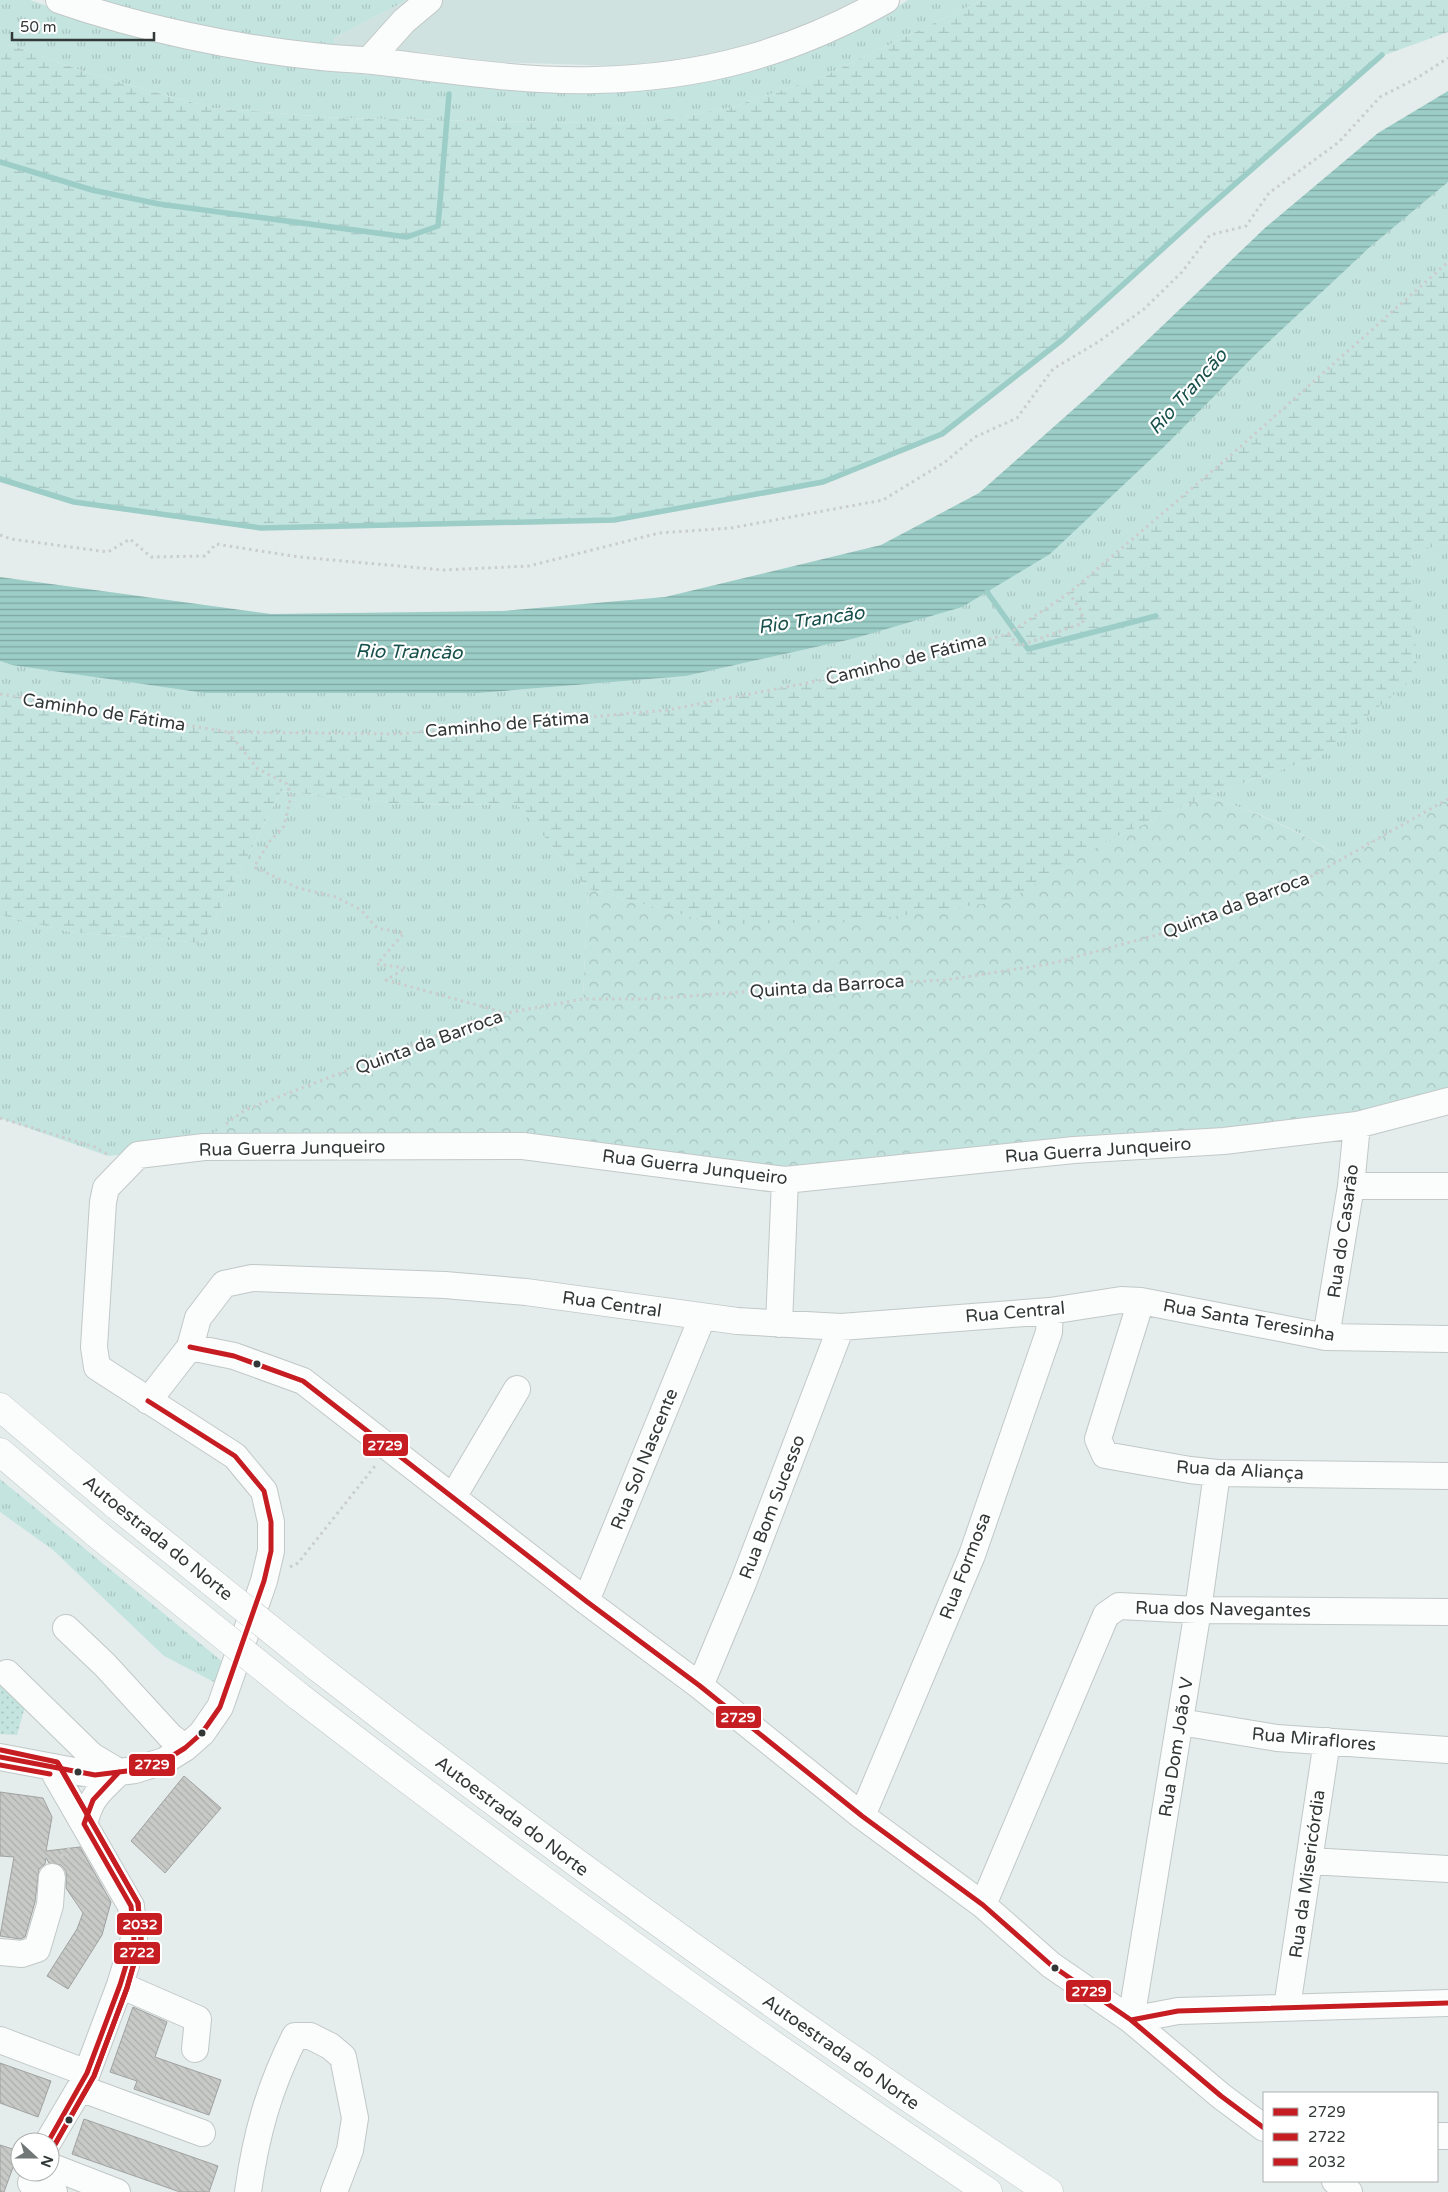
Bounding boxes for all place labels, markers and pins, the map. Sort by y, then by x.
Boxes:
unlabelled marker [252,1359,262,1369]
unlabelled marker [197,1728,207,1738]
unlabelled marker [73,1767,83,1777]
unlabelled marker [1050,1963,1060,1973]
unlabelled marker [64,2115,74,2125]

